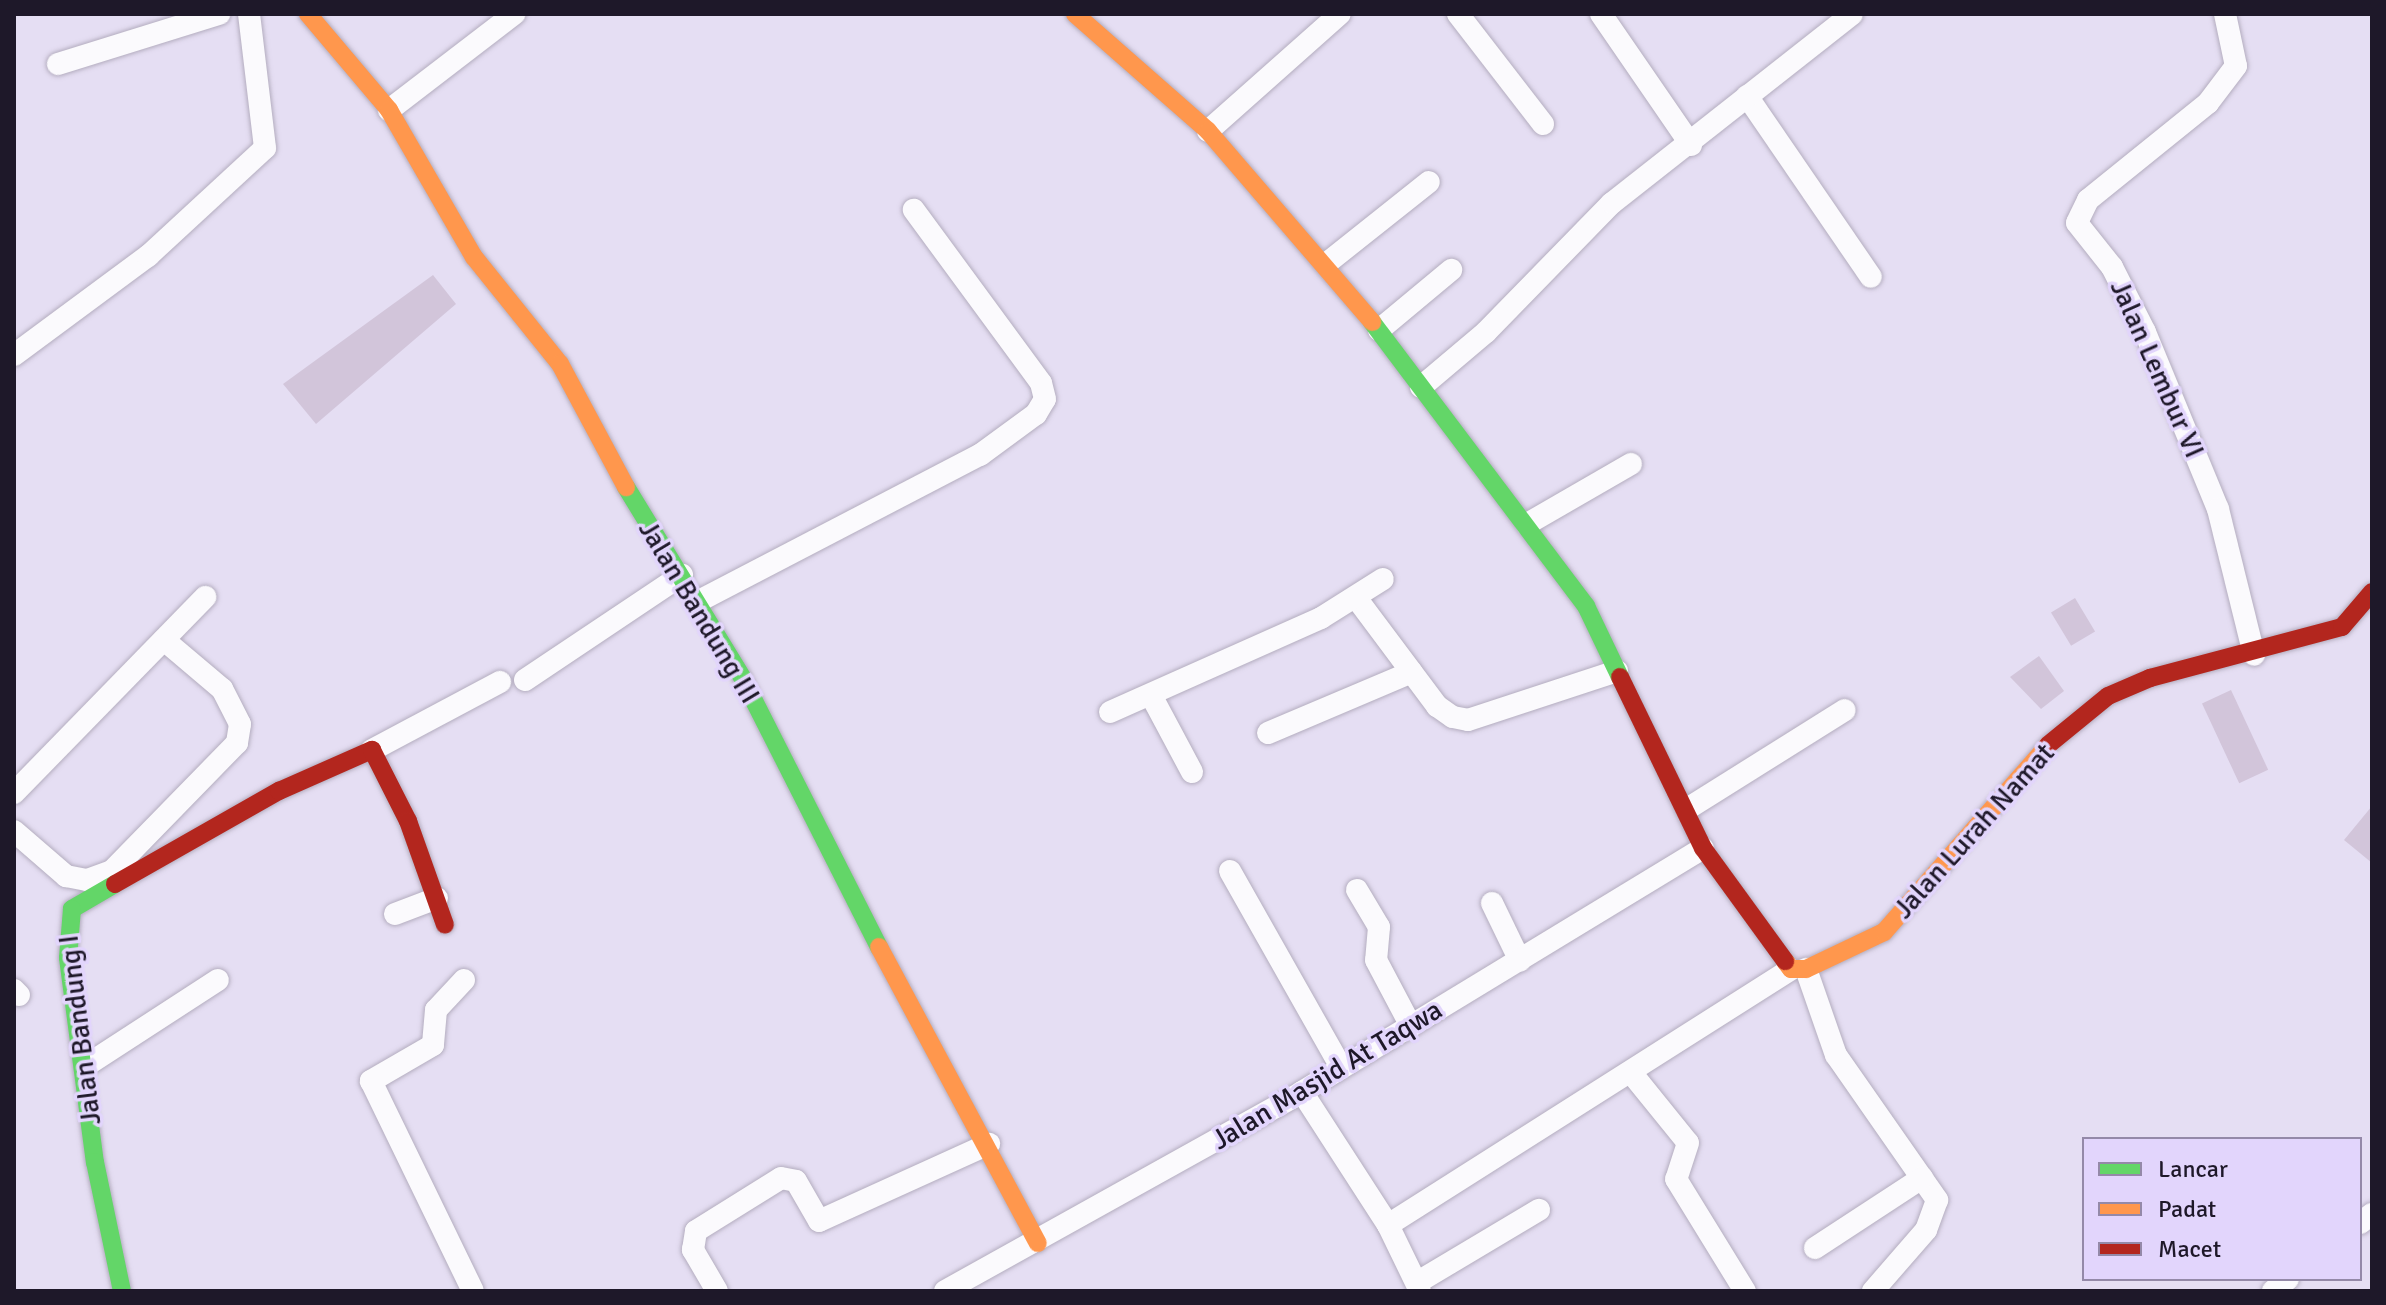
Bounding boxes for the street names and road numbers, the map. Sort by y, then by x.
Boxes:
street label: Jalan Lembur VI [2103,275,2211,463]
street label: Jalan Bandung III [631,514,767,710]
street label: Jalan Lurah Namat [1887,736,2061,926]
street label: Jalan Bandung I [52,933,108,1127]
street label: Jalan Masjid At Taqwa [1206,993,1448,1157]

